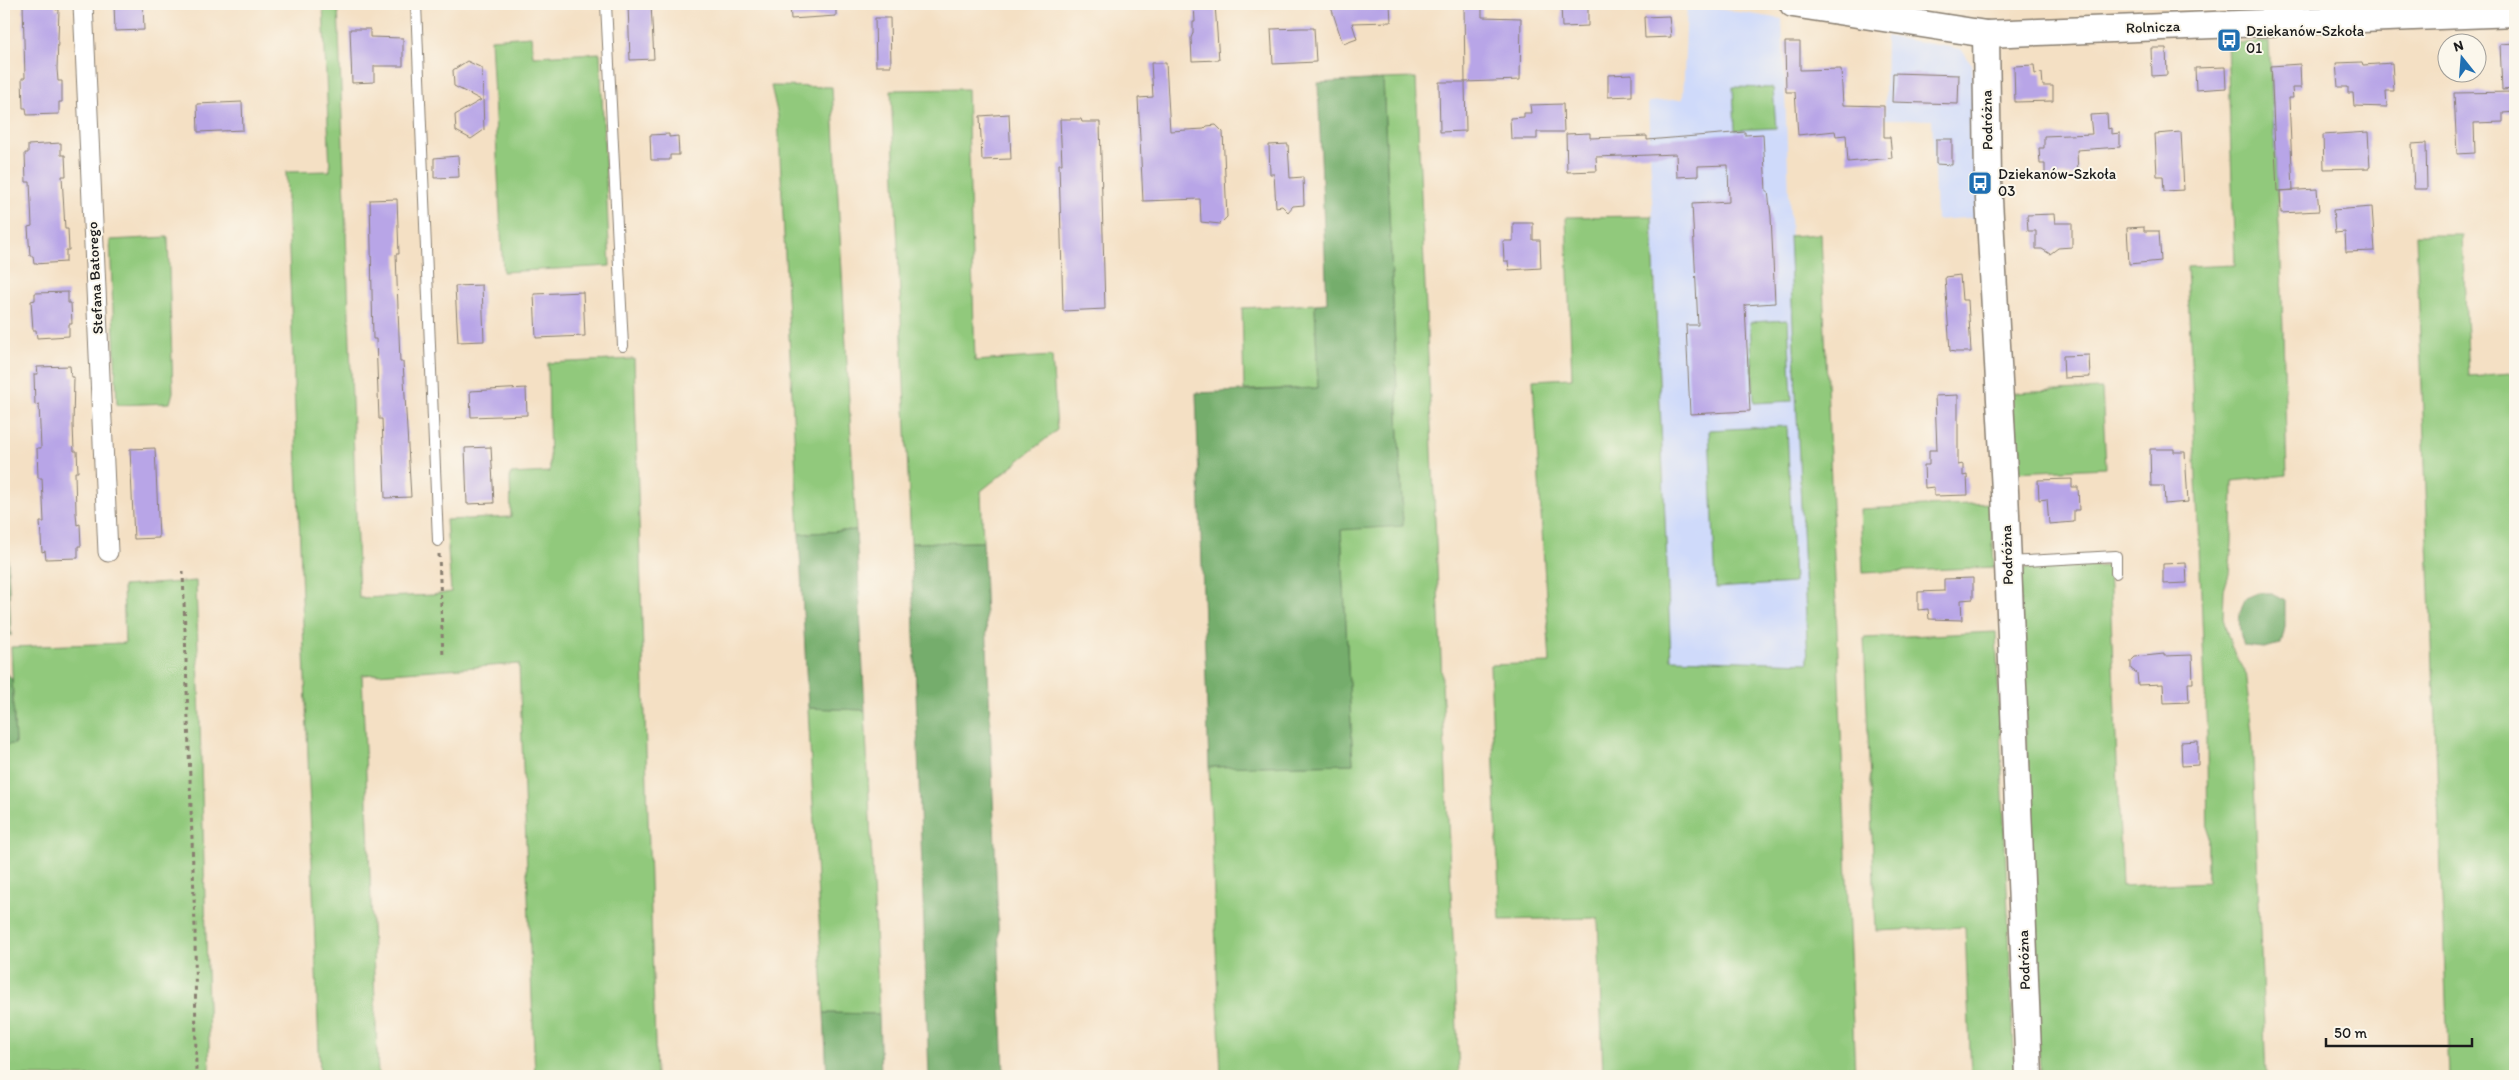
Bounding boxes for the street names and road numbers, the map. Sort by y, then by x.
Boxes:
street label: Rolnicza [2125,17,2181,37]
street label: Podróżna [1977,89,1997,150]
street label: Stefana Batorego [83,221,107,335]
street label: Podróżna [1997,524,2017,585]
street label: Podróżna [2014,929,2034,990]

